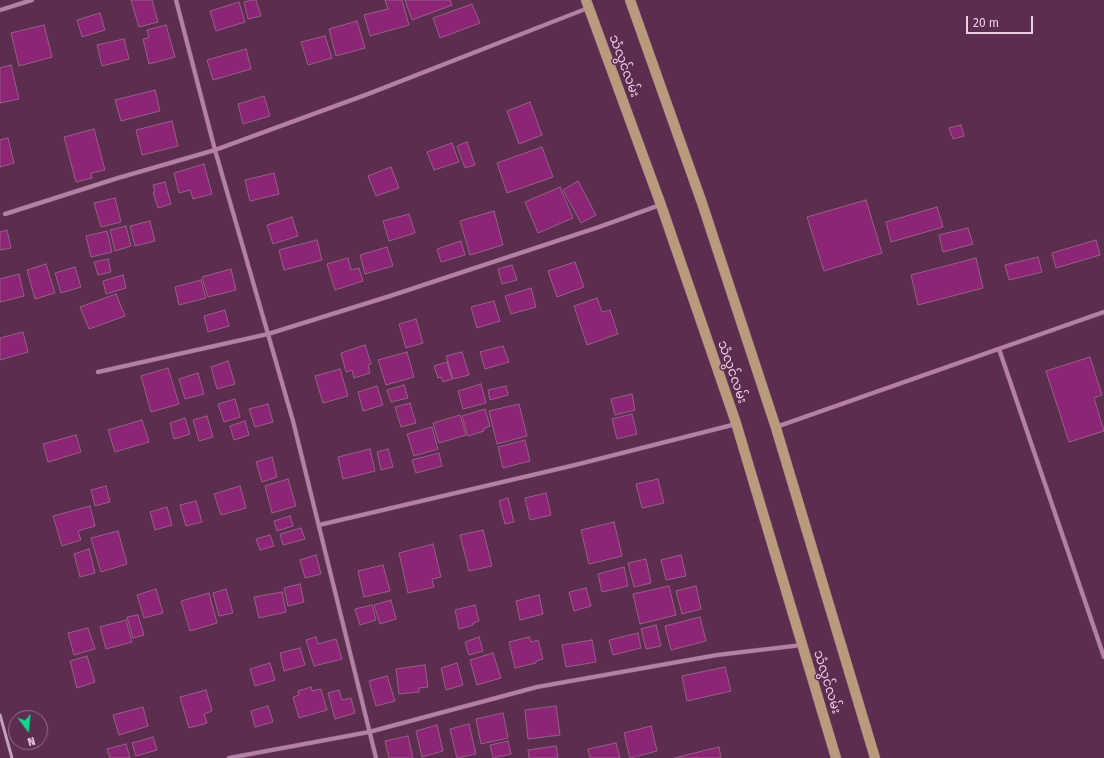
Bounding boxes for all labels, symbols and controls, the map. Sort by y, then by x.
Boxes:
scale bar [968,8,1035,34]
text: 20 m [973,16,999,30]
street label: သံလွင်လမ်း [605,32,643,100]
street label: သံလွင်လမ်း [714,338,750,406]
street label: သံလွင်လမ်း [810,648,844,716]
north arrow [8,710,48,750]
text: N [26,734,36,748]

